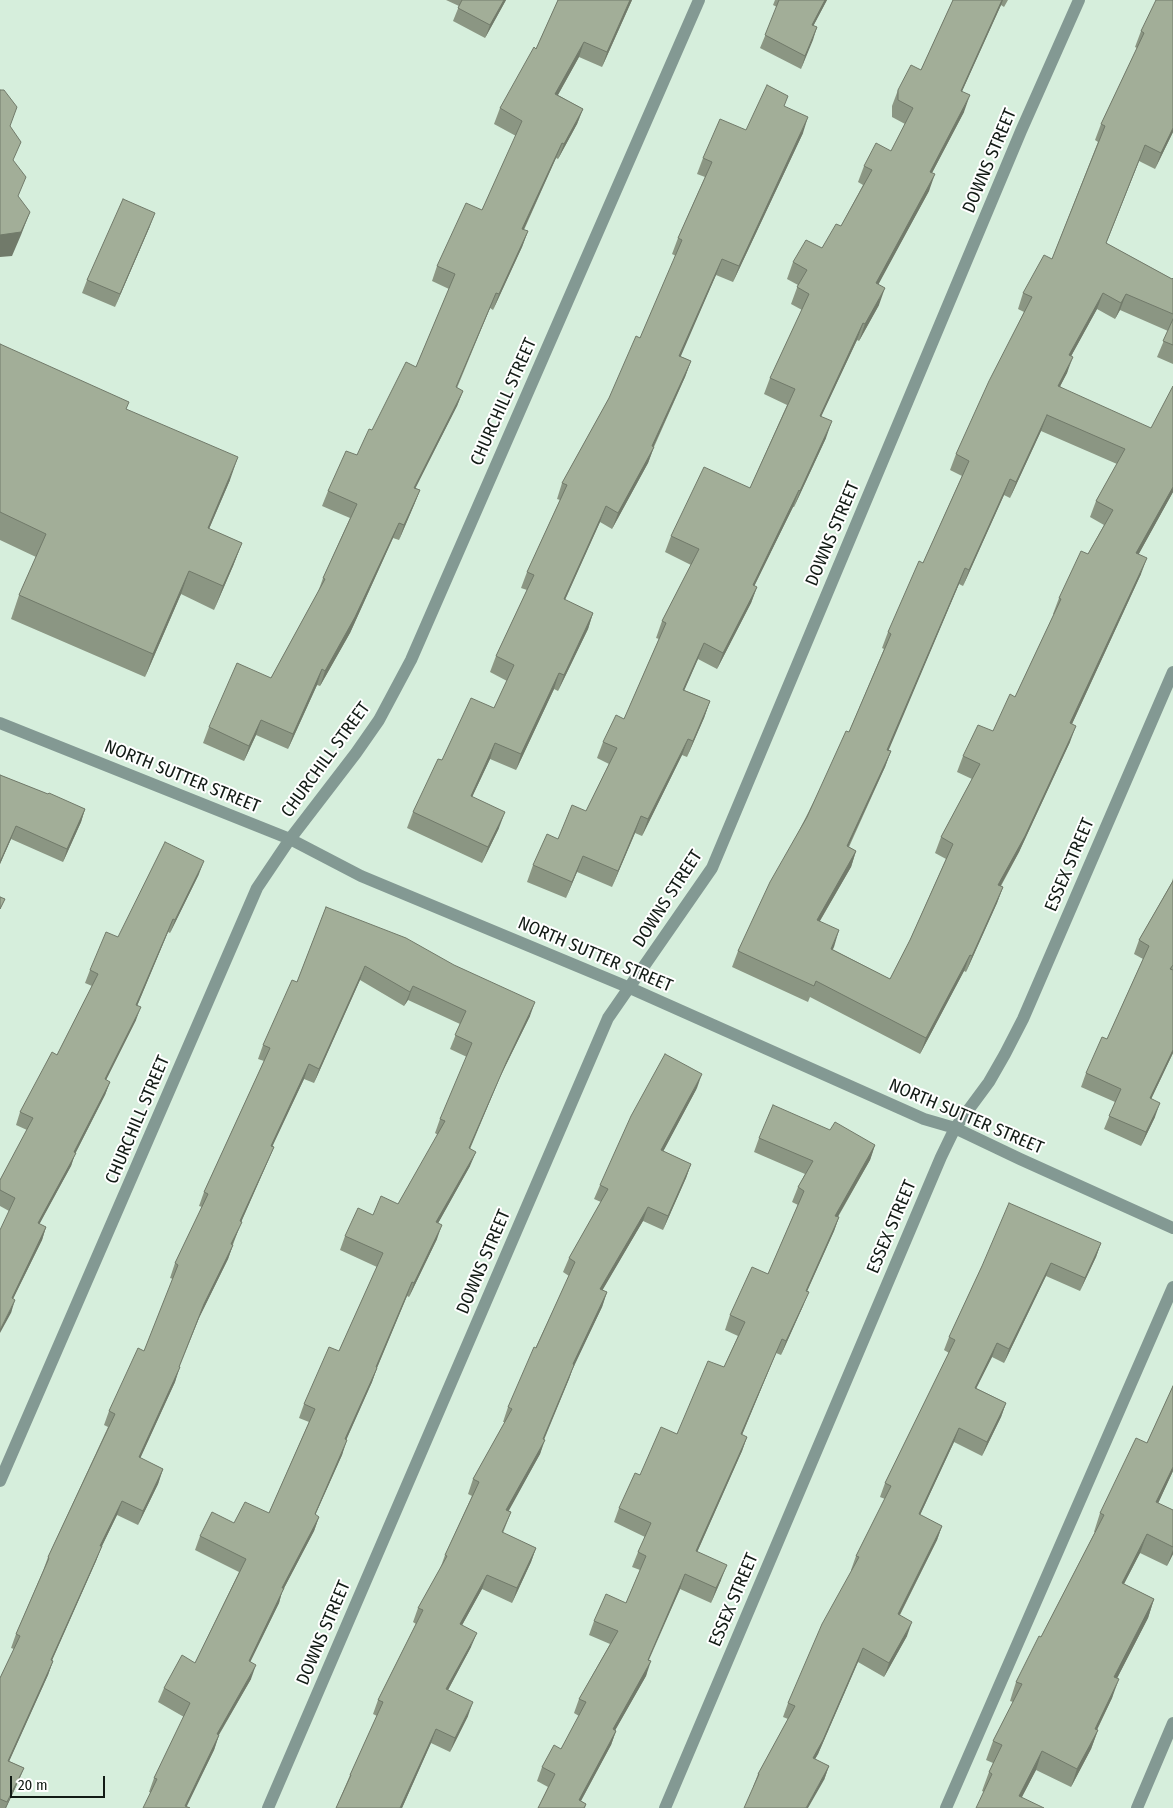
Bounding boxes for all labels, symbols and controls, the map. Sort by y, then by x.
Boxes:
street label: DOWNS STREET [958,106,1022,216]
street label: CHURCHILL STREET [466,335,542,469]
street label: DOWNS STREET [801,479,865,589]
street label: CHURCHILL STREET [277,698,375,822]
street label: NORTH SUTTER STREET [101,736,263,818]
street label: ESSEX STREET [1041,815,1099,915]
street label: DOWNS STREET [629,846,707,952]
street label: NORTH SUTTER STREET [515,913,675,997]
street label: CHURCHILL STREET [101,1053,175,1187]
street label: NORTH SUTTER STREET [886,1075,1046,1159]
street label: ESSEX STREET [863,1177,921,1277]
street label: DOWNS STREET [452,1207,516,1317]
street label: ESSEX STREET [705,1550,763,1650]
street label: DOWNS STREET [292,1578,356,1688]
scale bar [12,1766,108,1798]
text: 20 m [18,1776,48,1794]

